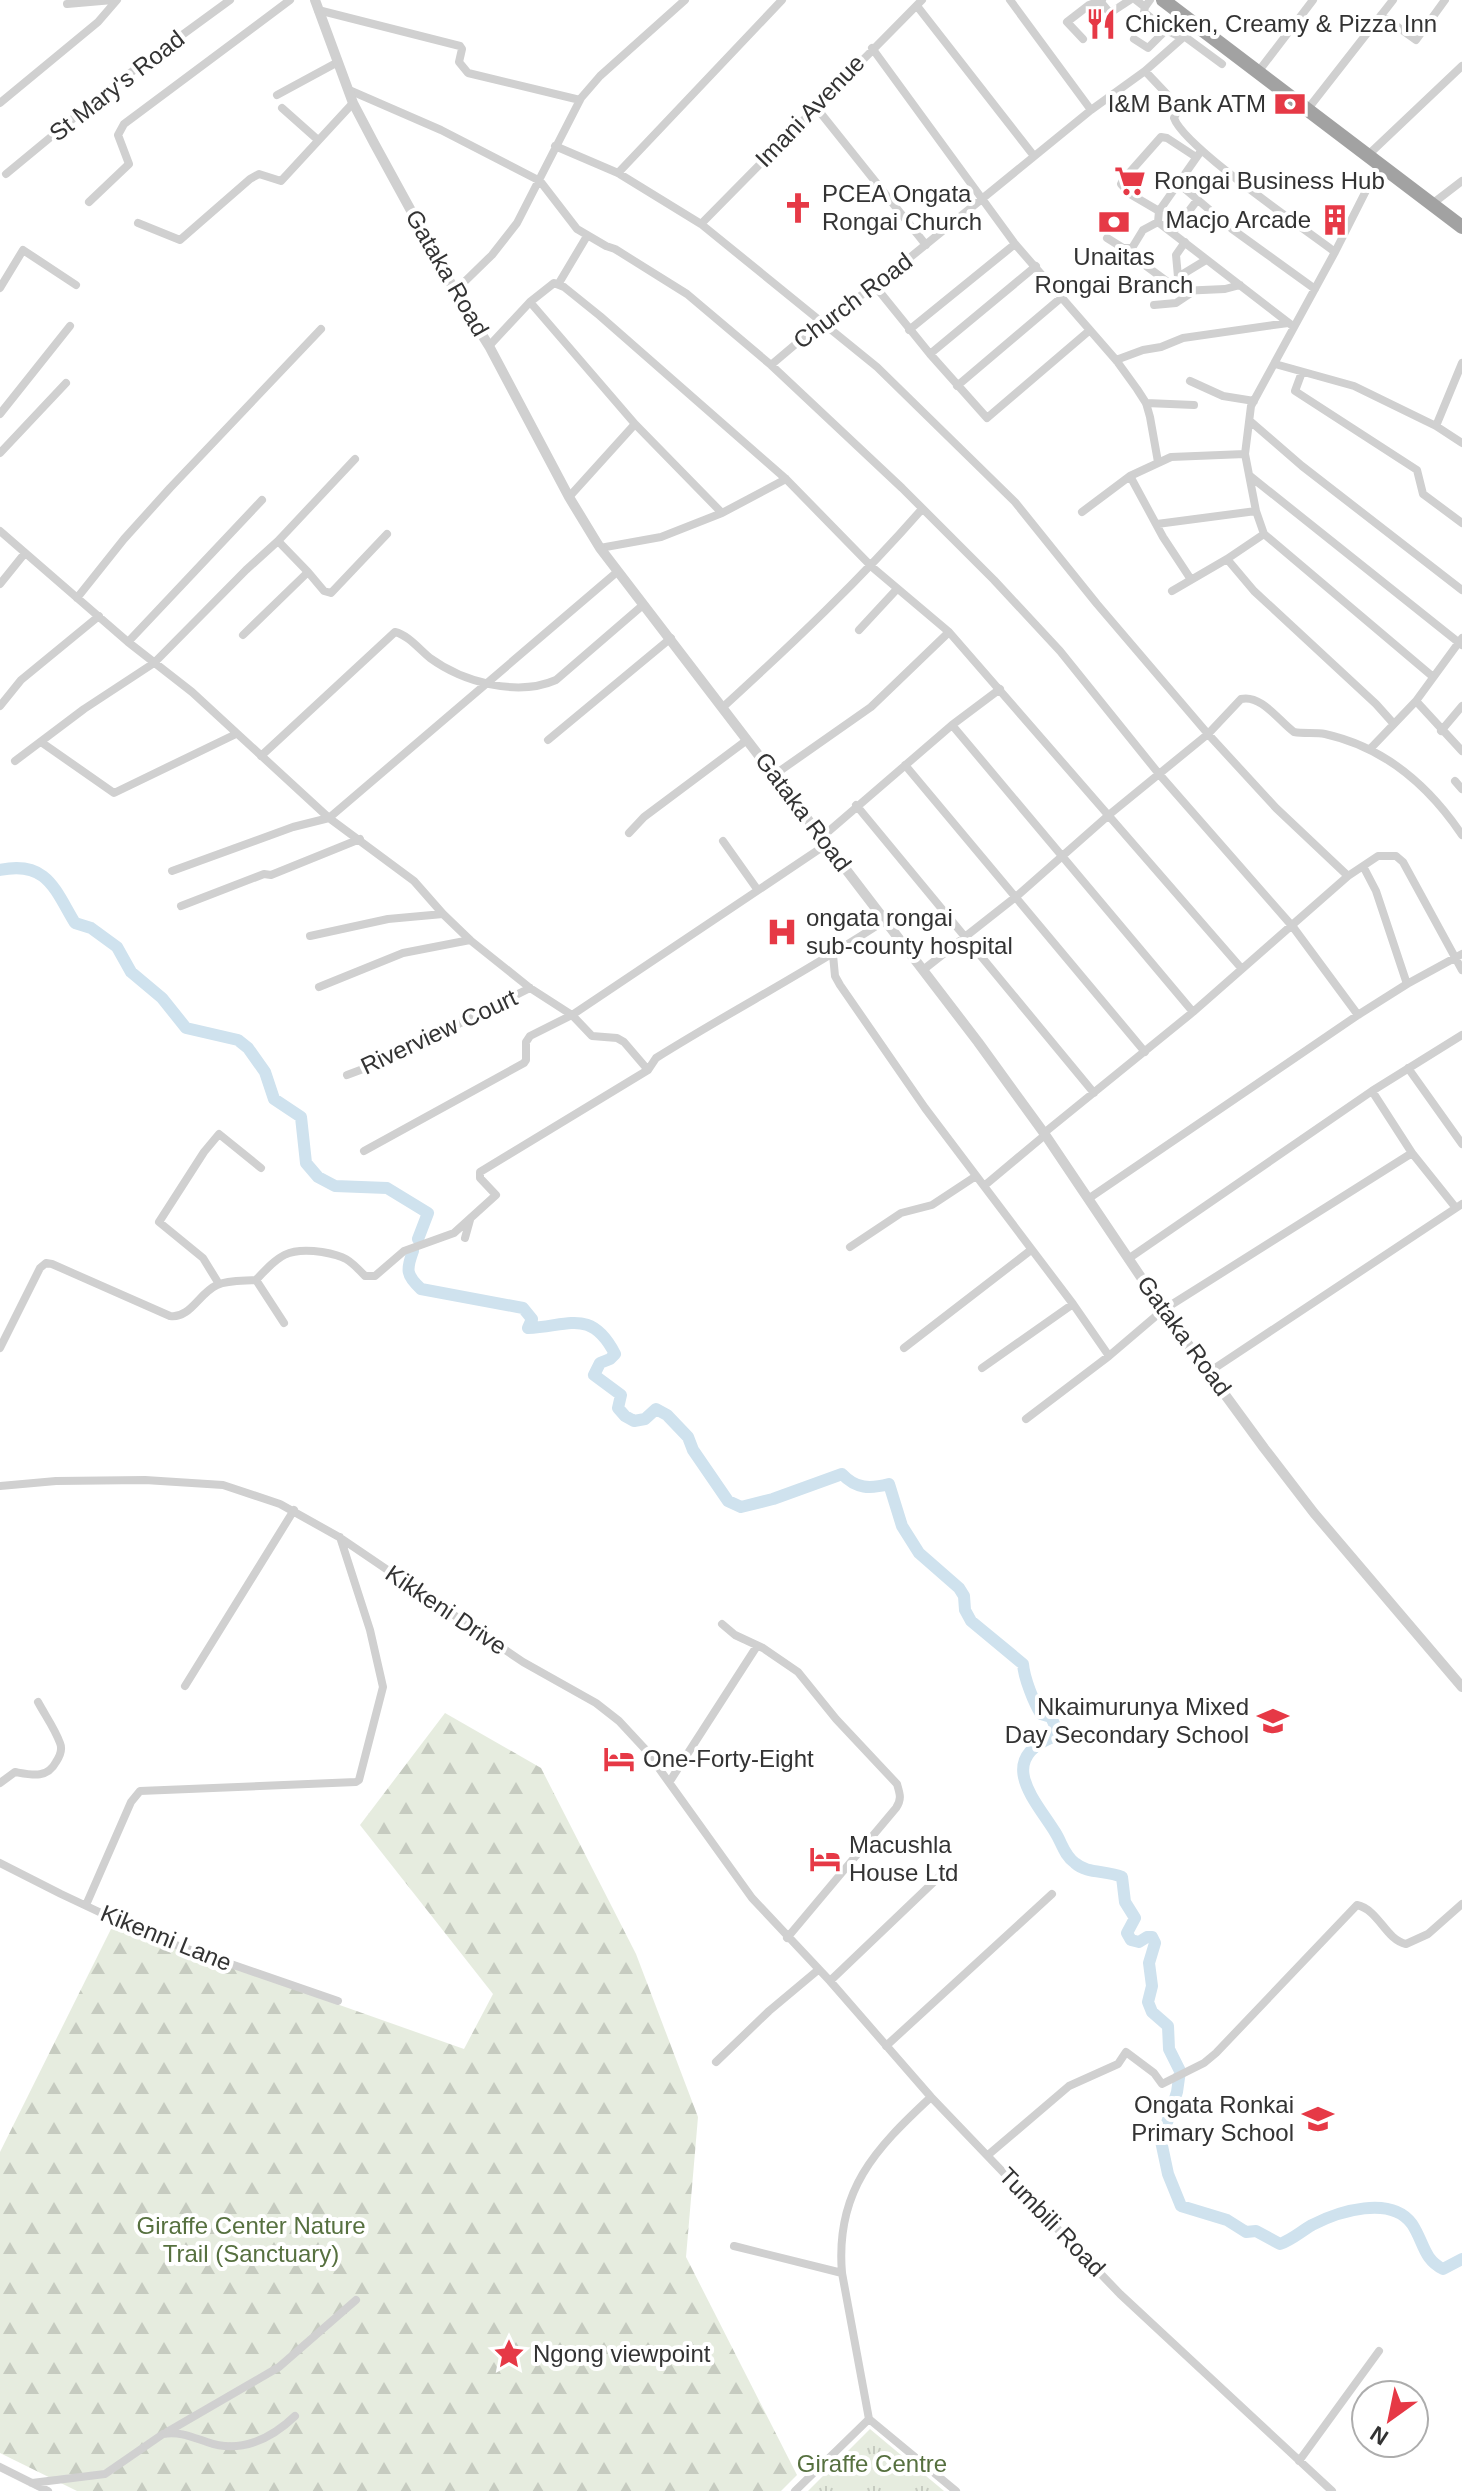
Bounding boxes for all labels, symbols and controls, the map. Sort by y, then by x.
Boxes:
restaurant icon: Chicken, Creamy & Pizza Inn [1084,7,1118,41]
place label: Chicken, Creamy & Pizza Inn [1125,10,1437,37]
street label: St Mary's Road [44,25,189,147]
street label: Imani Avenue [750,49,870,172]
bank icon: I&M Bank ATM [1273,87,1307,121]
place label: I&M Bank ATM [1108,90,1266,117]
supermarket icon: Rongai Business Hub [1113,164,1147,198]
place label: Rongai Business Hub [1154,167,1385,194]
place label: PCEA Ongata Rongai Church [822,180,982,235]
church icon: PCEA Ongata Rongai Church [781,191,815,225]
building icon: Macjo Arcade [1318,203,1352,237]
street label: Gataka Road [400,205,494,341]
bank icon: Unaitas Rongai Branch [1097,205,1131,239]
place label: Macjo Arcade [1166,206,1311,233]
place label: Unaitas Rongai Branch [1035,243,1193,298]
street label: Church Road [788,247,917,354]
street label: Gataka Road [750,747,857,876]
place label: ongata rongai sub-county hospital [806,904,1013,959]
hospital icon: ongata rongai sub-county hospital [765,915,799,949]
street label: Riverview Court [356,983,522,1080]
street label: Gataka Road [1132,1271,1237,1401]
street label: Kikkeni Drive [381,1559,512,1660]
place label: Nkaimurunya Mixed Day Secondary School [1005,1693,1249,1748]
school or university icon: Nkaimurunya Mixed Day Secondary School [1256,1704,1290,1738]
hotel icon: One-Forty-Eight [602,1742,636,1776]
place label: One-Forty-Eight [643,1745,814,1772]
place label: Macushla House Ltd [849,1831,958,1886]
hotel icon: Macushla House Ltd [808,1842,842,1876]
street label: Kikenni Lane [97,1899,236,1976]
place label: Ongata Ronkai Primary School [1131,2091,1294,2146]
school or university icon: Ongata Ronkai Primary School [1301,2102,1335,2136]
street label: Tumbili Road [994,2162,1111,2282]
park label: Giraffe Center Nature Trail (Sanctuary) [137,2212,366,2267]
place icon: Ngong viewpoint [492,2337,526,2371]
place label: Ngong viewpoint [533,2340,711,2367]
north arrow [1350,2379,1430,2459]
text: N [1366,2421,1393,2450]
park label: Giraffe Centre [797,2450,947,2477]

